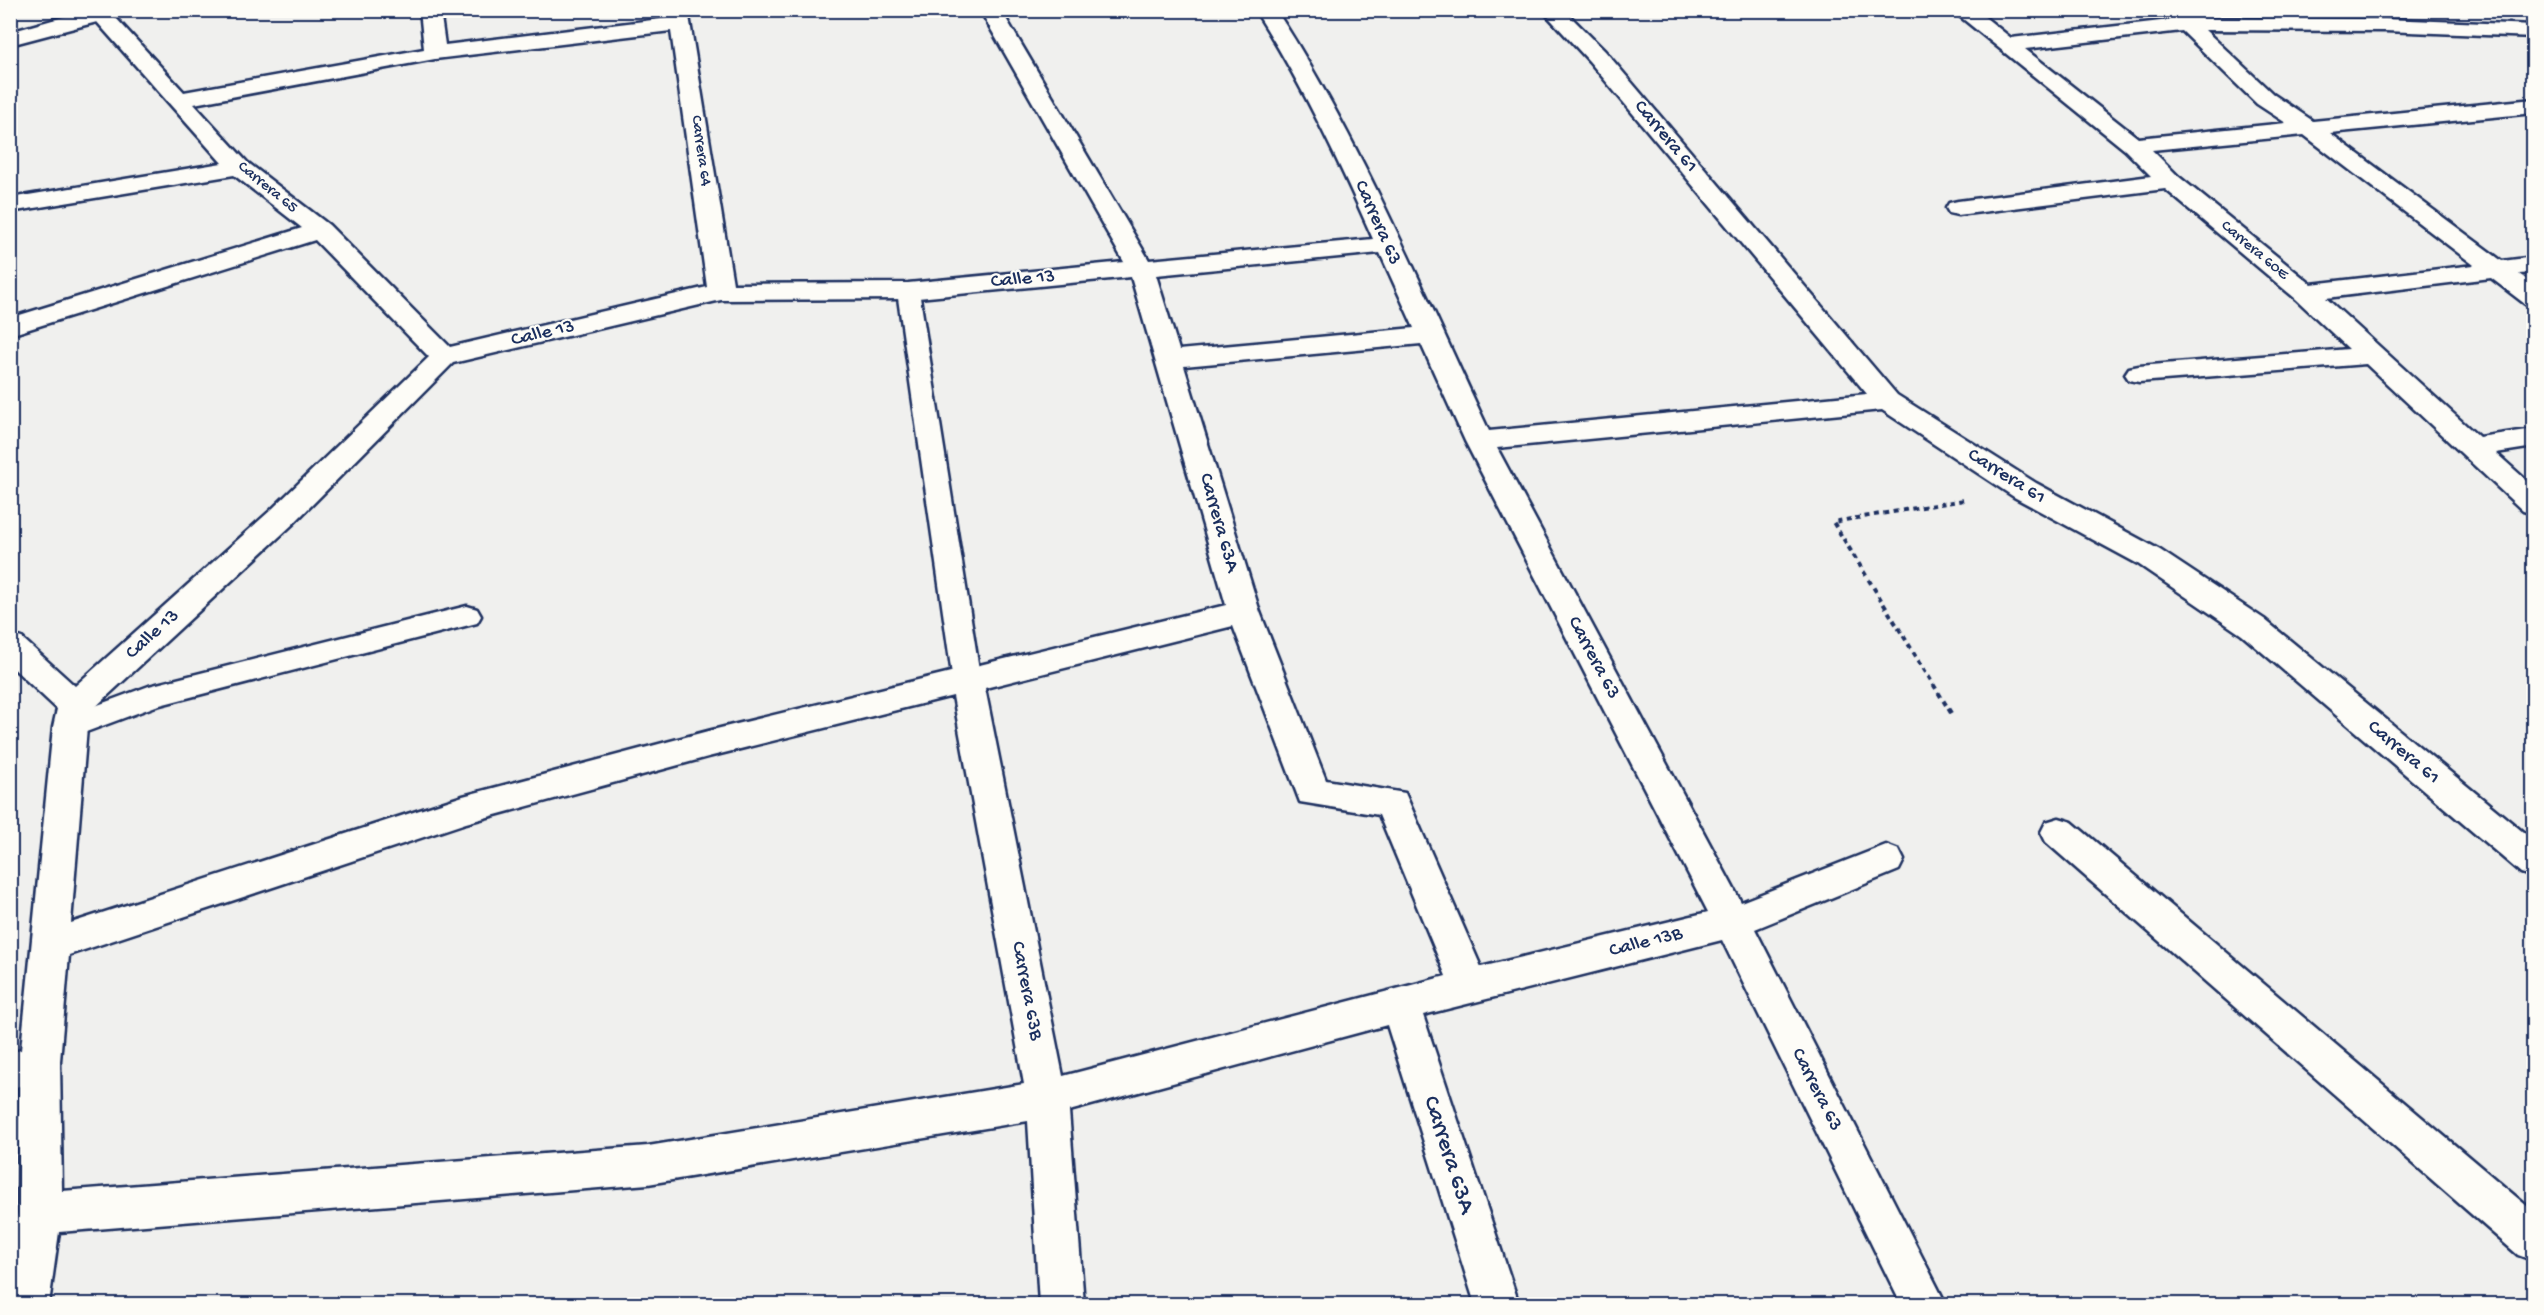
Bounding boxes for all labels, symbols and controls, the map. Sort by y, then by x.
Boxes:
street label: Carrera 61 [1628,96,1702,178]
street label: Carrera 64 [686,114,714,188]
street label: Carrera 65 [233,158,301,218]
street label: Carrera 63 [1348,177,1406,269]
street label: Carrera 60E [2216,217,2293,286]
street label: Calle 13 [990,266,1056,294]
street label: Calle 13 [509,316,577,352]
street label: Carrera 61 [1963,444,2049,510]
street label: Carrera 63A [1193,471,1243,576]
street label: Calle 13 [121,605,185,665]
street label: Carrera 63 [1562,613,1624,703]
street label: Carrera 61 [2362,716,2444,790]
street label: Calle 13B [1607,923,1686,963]
street label: Carrera 63B [1005,940,1047,1043]
street label: Carrera 63 [1785,1045,1847,1135]
street label: Carrera 63A [1415,1093,1481,1219]

